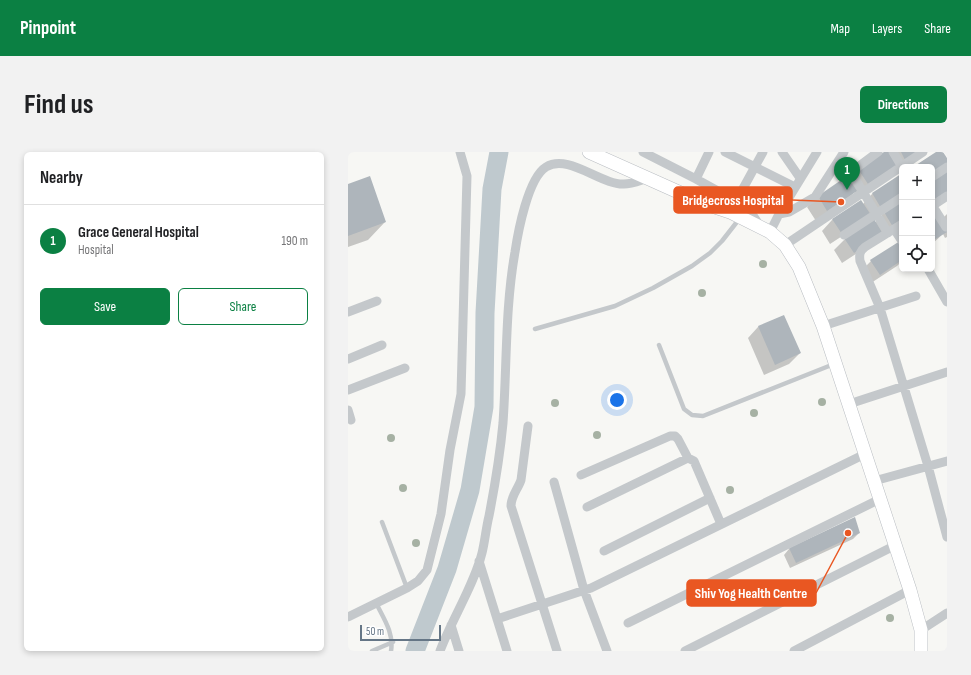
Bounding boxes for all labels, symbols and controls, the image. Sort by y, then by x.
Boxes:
text: Pinpoint [20,17,76,40]
text: Map [830,20,850,37]
text: Layers [872,20,902,37]
text: Share [924,20,951,37]
button: Directions [860,86,947,123]
text: Find us [24,88,93,121]
pin: 1 [834,157,860,190]
map controls [899,164,935,272]
button: + [899,164,935,200]
text: Nearby [40,168,83,188]
callout: Bridgecross Hospital [674,187,792,213]
text: Bridgecross Hospital [682,192,784,209]
button: − [899,200,935,236]
text: Grace General Hospital [78,223,199,242]
text: 1 [50,233,56,249]
text: 190 m [281,233,308,249]
button: locate [899,236,935,272]
text: Hospital [78,242,114,258]
button: Save [40,288,170,325]
button: Share [178,288,308,325]
your location [607,390,627,410]
callout: Shiv Yog Health Centre [687,580,816,606]
text: Shiv Yog Health Centre [695,585,807,602]
scale bar [360,623,441,642]
text: 50 m [366,625,384,638]

